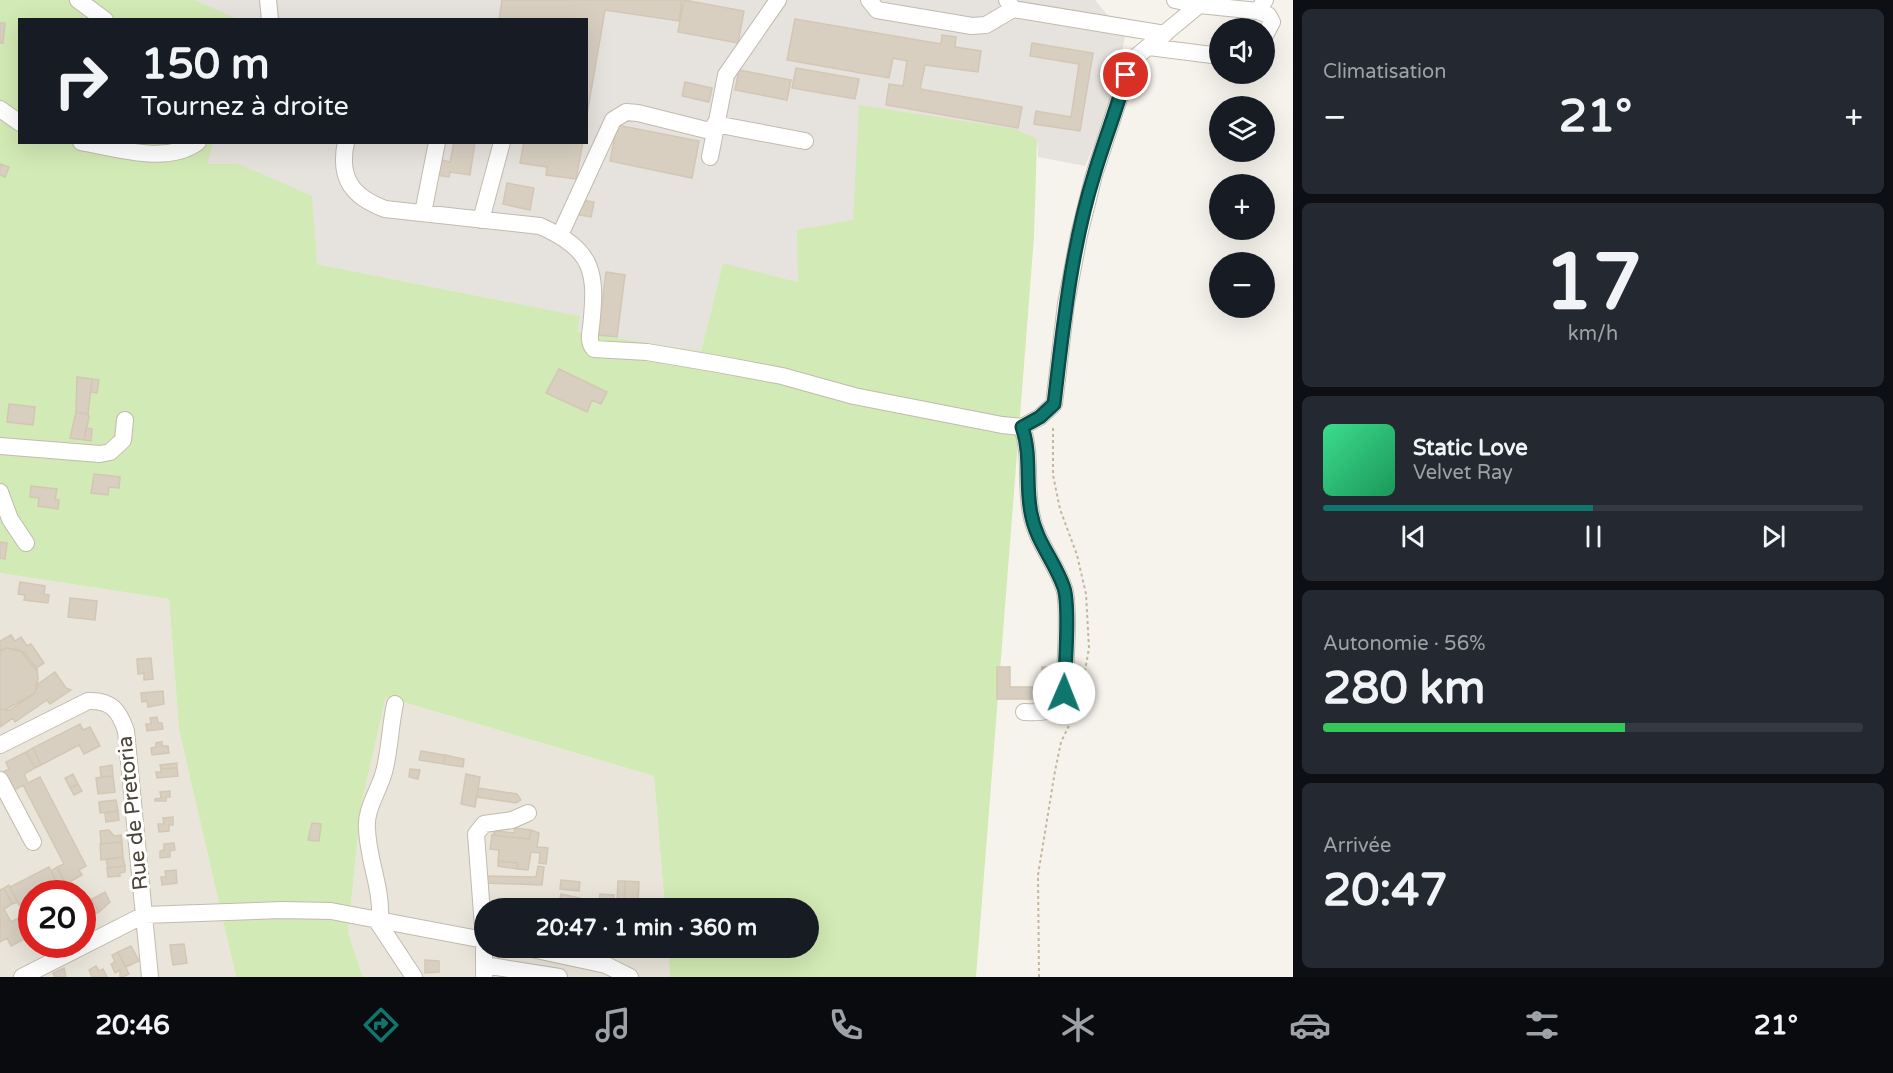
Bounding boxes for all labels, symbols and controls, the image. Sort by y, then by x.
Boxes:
map controls [1209,18,1275,318]
button: sound [1209,18,1275,84]
text: 150 m [141,39,270,90]
icon: right [42,42,120,120]
pin [1100,49,1151,100]
icon: arrive [1109,58,1142,91]
text: Climatisation [1323,60,1446,84]
text: Tournez à droite [141,90,349,123]
text: 21° [1559,90,1632,144]
button: layers [1209,96,1275,162]
text: − [1323,98,1347,137]
text: + [1844,98,1863,137]
button: + [1209,174,1275,240]
text: 17 [1544,236,1642,330]
button: − [1209,252,1275,318]
text: km/h [1568,322,1618,346]
text: Static Love [1413,435,1528,461]
text: Velvet Ray [1413,461,1513,485]
icon: previous [1397,520,1430,553]
icon: pause [1577,520,1610,553]
icon: next [1757,520,1790,553]
text: Autonomie · 56% [1323,632,1485,656]
position arrow [1032,661,1096,725]
text: 280 km [1323,662,1485,716]
street label: Rue de Pretoria [112,735,154,891]
text: Arrivée [1323,834,1391,858]
text: 20:47 [1323,864,1448,918]
speed limit sign: 20 [18,880,96,958]
text: 20:47 · 1 min · 360 m [536,915,757,941]
icon: directions [360,1004,402,1046]
icon: music [592,1004,634,1046]
icon: phone [825,1004,867,1046]
icon: climate [1057,1004,1099,1046]
icon: car [1289,1004,1331,1046]
icon: filters [1521,1004,1563,1046]
text: 20:46 [95,1009,170,1042]
text: 21° [1754,1009,1798,1042]

